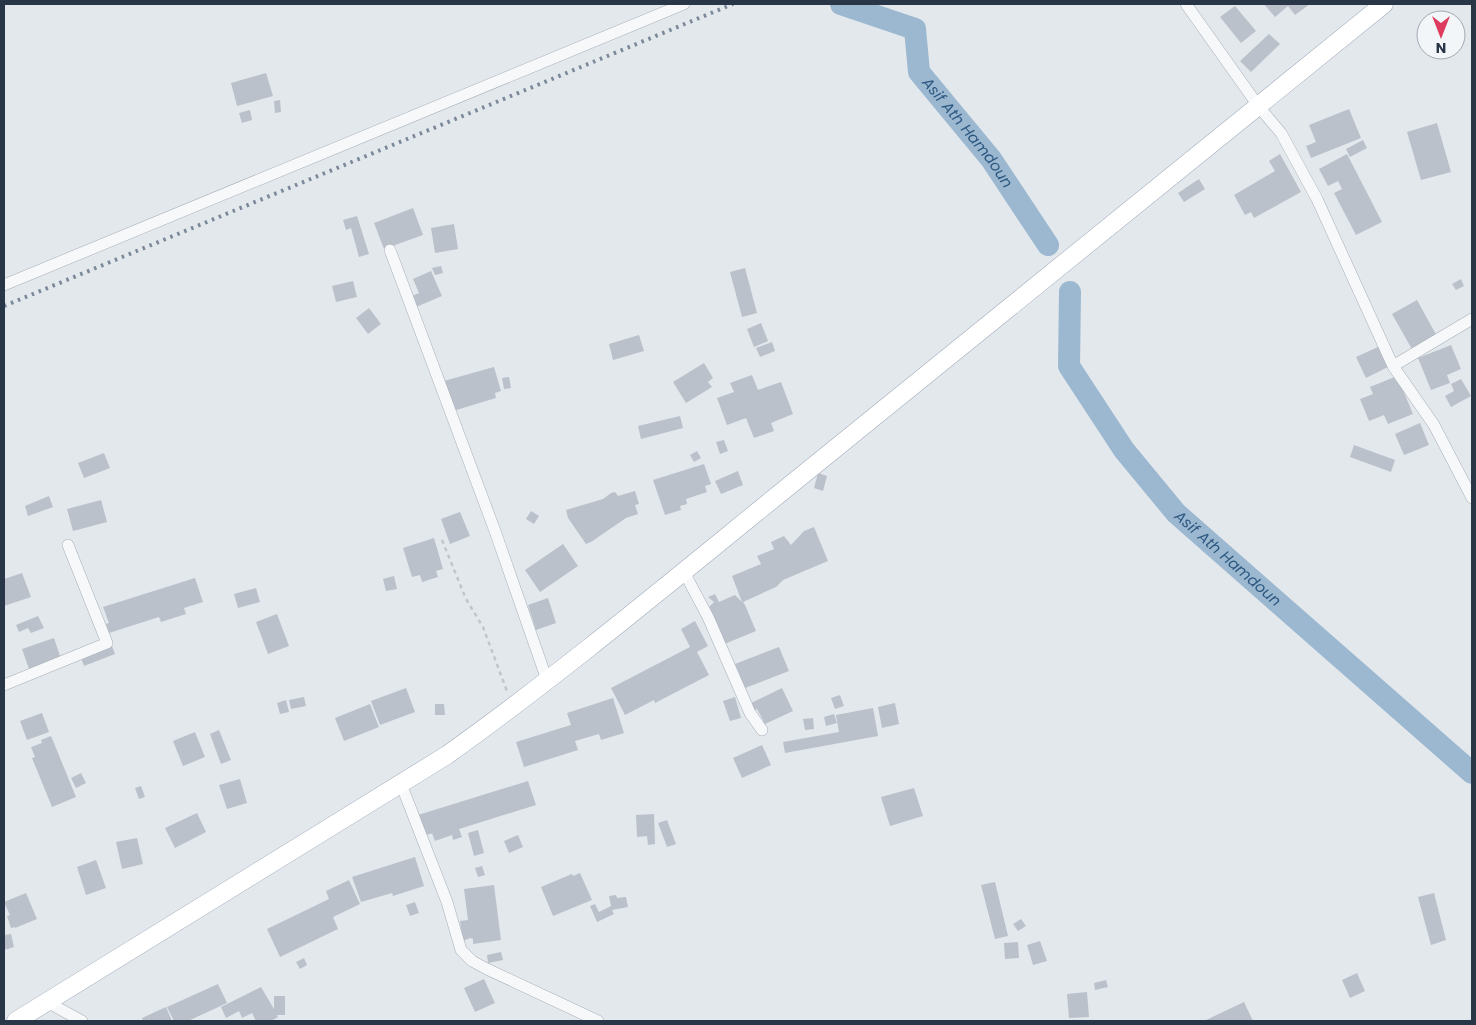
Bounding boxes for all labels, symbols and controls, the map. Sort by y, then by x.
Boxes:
north arrow [1416,10,1466,60]
text: N [1436,38,1446,58]
water label: Asif Ath Hamdoun [917,72,1018,192]
water label: Asif Ath Hamdoun [1169,505,1286,611]

